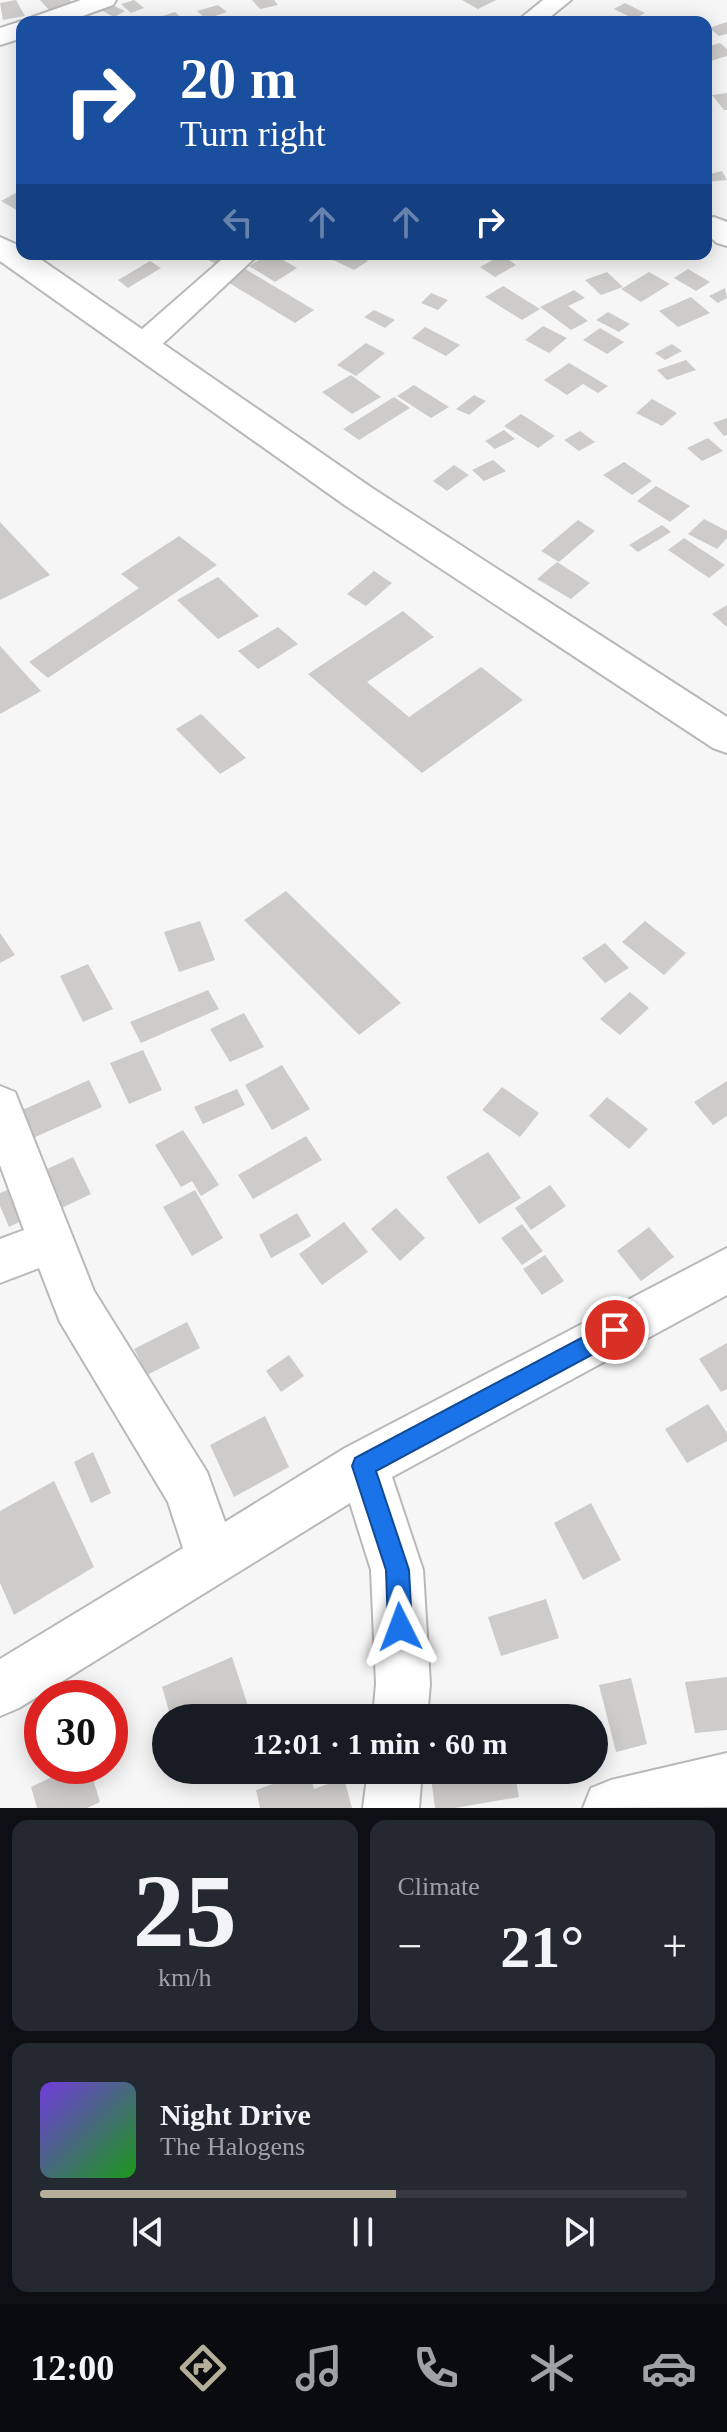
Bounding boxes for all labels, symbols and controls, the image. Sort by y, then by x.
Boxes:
icon: right [48,48,152,152]
text: 20 m [180,48,297,110]
text: Turn right [180,114,326,154]
icon: left [216,200,260,244]
icon: ahead [300,200,344,244]
icon: ahead [384,200,428,244]
icon: right [468,200,512,244]
pin [581,1296,649,1364]
icon: arrive [593,1308,637,1352]
position arrow [358,1585,442,1669]
speed limit sign: 30 [24,1680,128,1784]
text: 12:01 · 1 min · 60 m [253,1727,508,1760]
text: 25 [133,1853,237,1968]
text: Climate [398,1872,480,1901]
text: 21° [500,1914,584,1980]
text: − [398,1922,422,1971]
text: + [662,1922,687,1971]
text: km/h [158,1963,211,1992]
text: Night Drive [160,2098,311,2131]
text: The Halogens [160,2132,305,2161]
icon: previous [126,2210,170,2254]
icon: pause [341,2210,385,2254]
icon: next [557,2210,601,2254]
icon: directions [175,2340,231,2396]
icon: music [291,2340,347,2396]
icon: phone [408,2340,464,2396]
icon: climate [524,2340,580,2396]
icon: car [641,2340,697,2396]
text: 12:00 [30,2348,114,2388]

